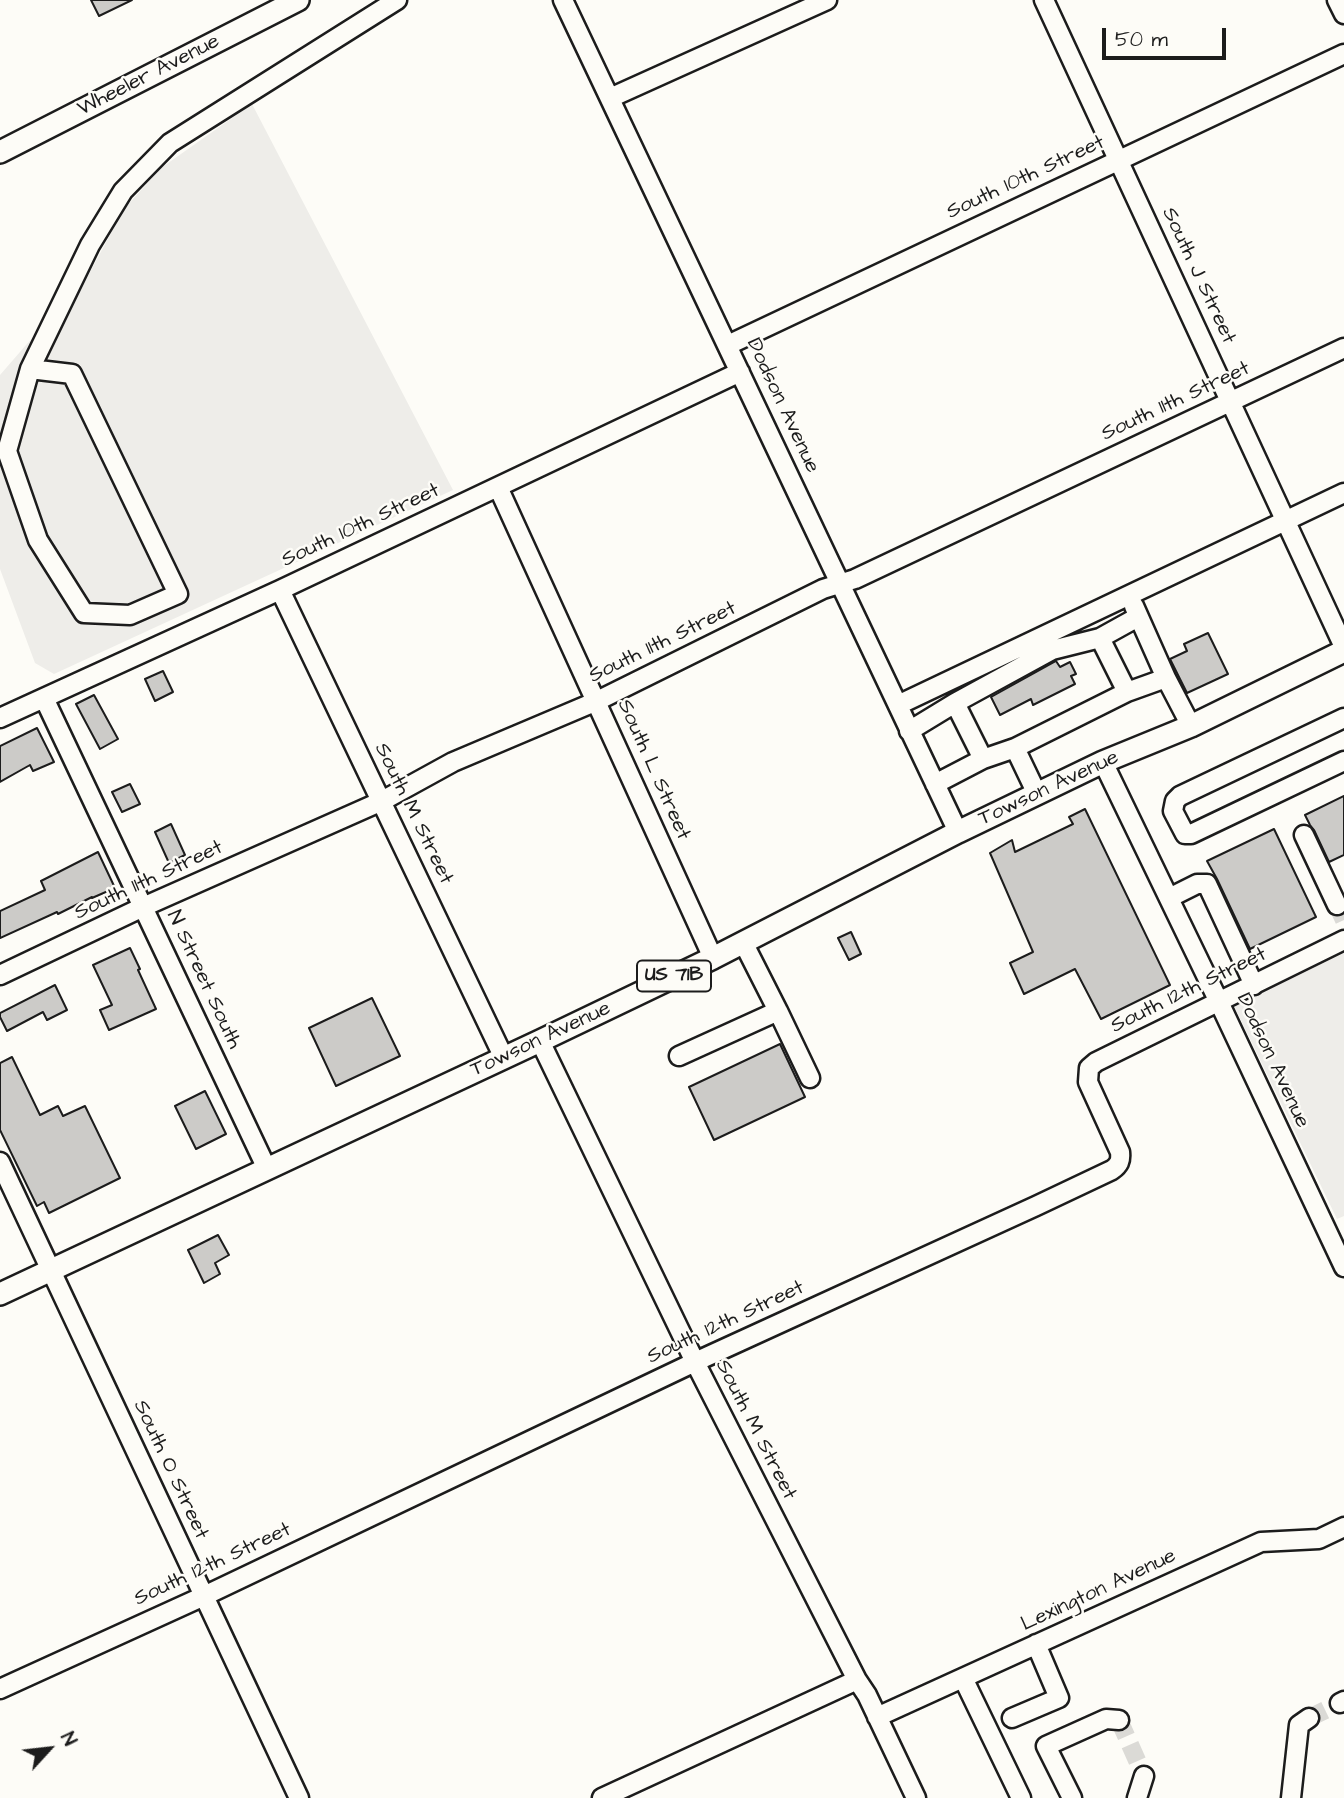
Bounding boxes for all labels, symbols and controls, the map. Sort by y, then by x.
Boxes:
scale bar [1106,14,1230,58]
text: 50 m [1115,25,1168,54]
street label: Wheeler Avenue [74,29,224,123]
street label: South 10th Street [943,130,1109,226]
street label: South J Street [1155,204,1241,348]
street label: Dodson Avenue [740,335,824,477]
street label: South 11th Street [1098,357,1254,447]
street label: South 10th Street [278,478,444,574]
street label: South 11th Street [585,596,741,690]
street label: South L Street [611,696,695,844]
street label: South M Street [368,739,458,889]
street label: Towson Avenue [975,746,1123,832]
street label: South 11th Street [71,836,227,926]
street label: N Street South [160,907,246,1053]
street label: South 12th Street [1107,942,1271,1040]
road number: US 71B [637,960,711,992]
street label: Dodson Avenue [1230,990,1314,1132]
street label: Towson Avenue [467,997,615,1083]
street label: South 12th Street [644,1276,808,1370]
street label: South M Street [709,1356,801,1504]
street label: South O Street [127,1396,213,1544]
street label: South 12th Street [131,1518,295,1612]
street label: Lexington Avenue [1018,1544,1180,1638]
north arrow [14,1714,84,1784]
text: N [53,1728,83,1751]

